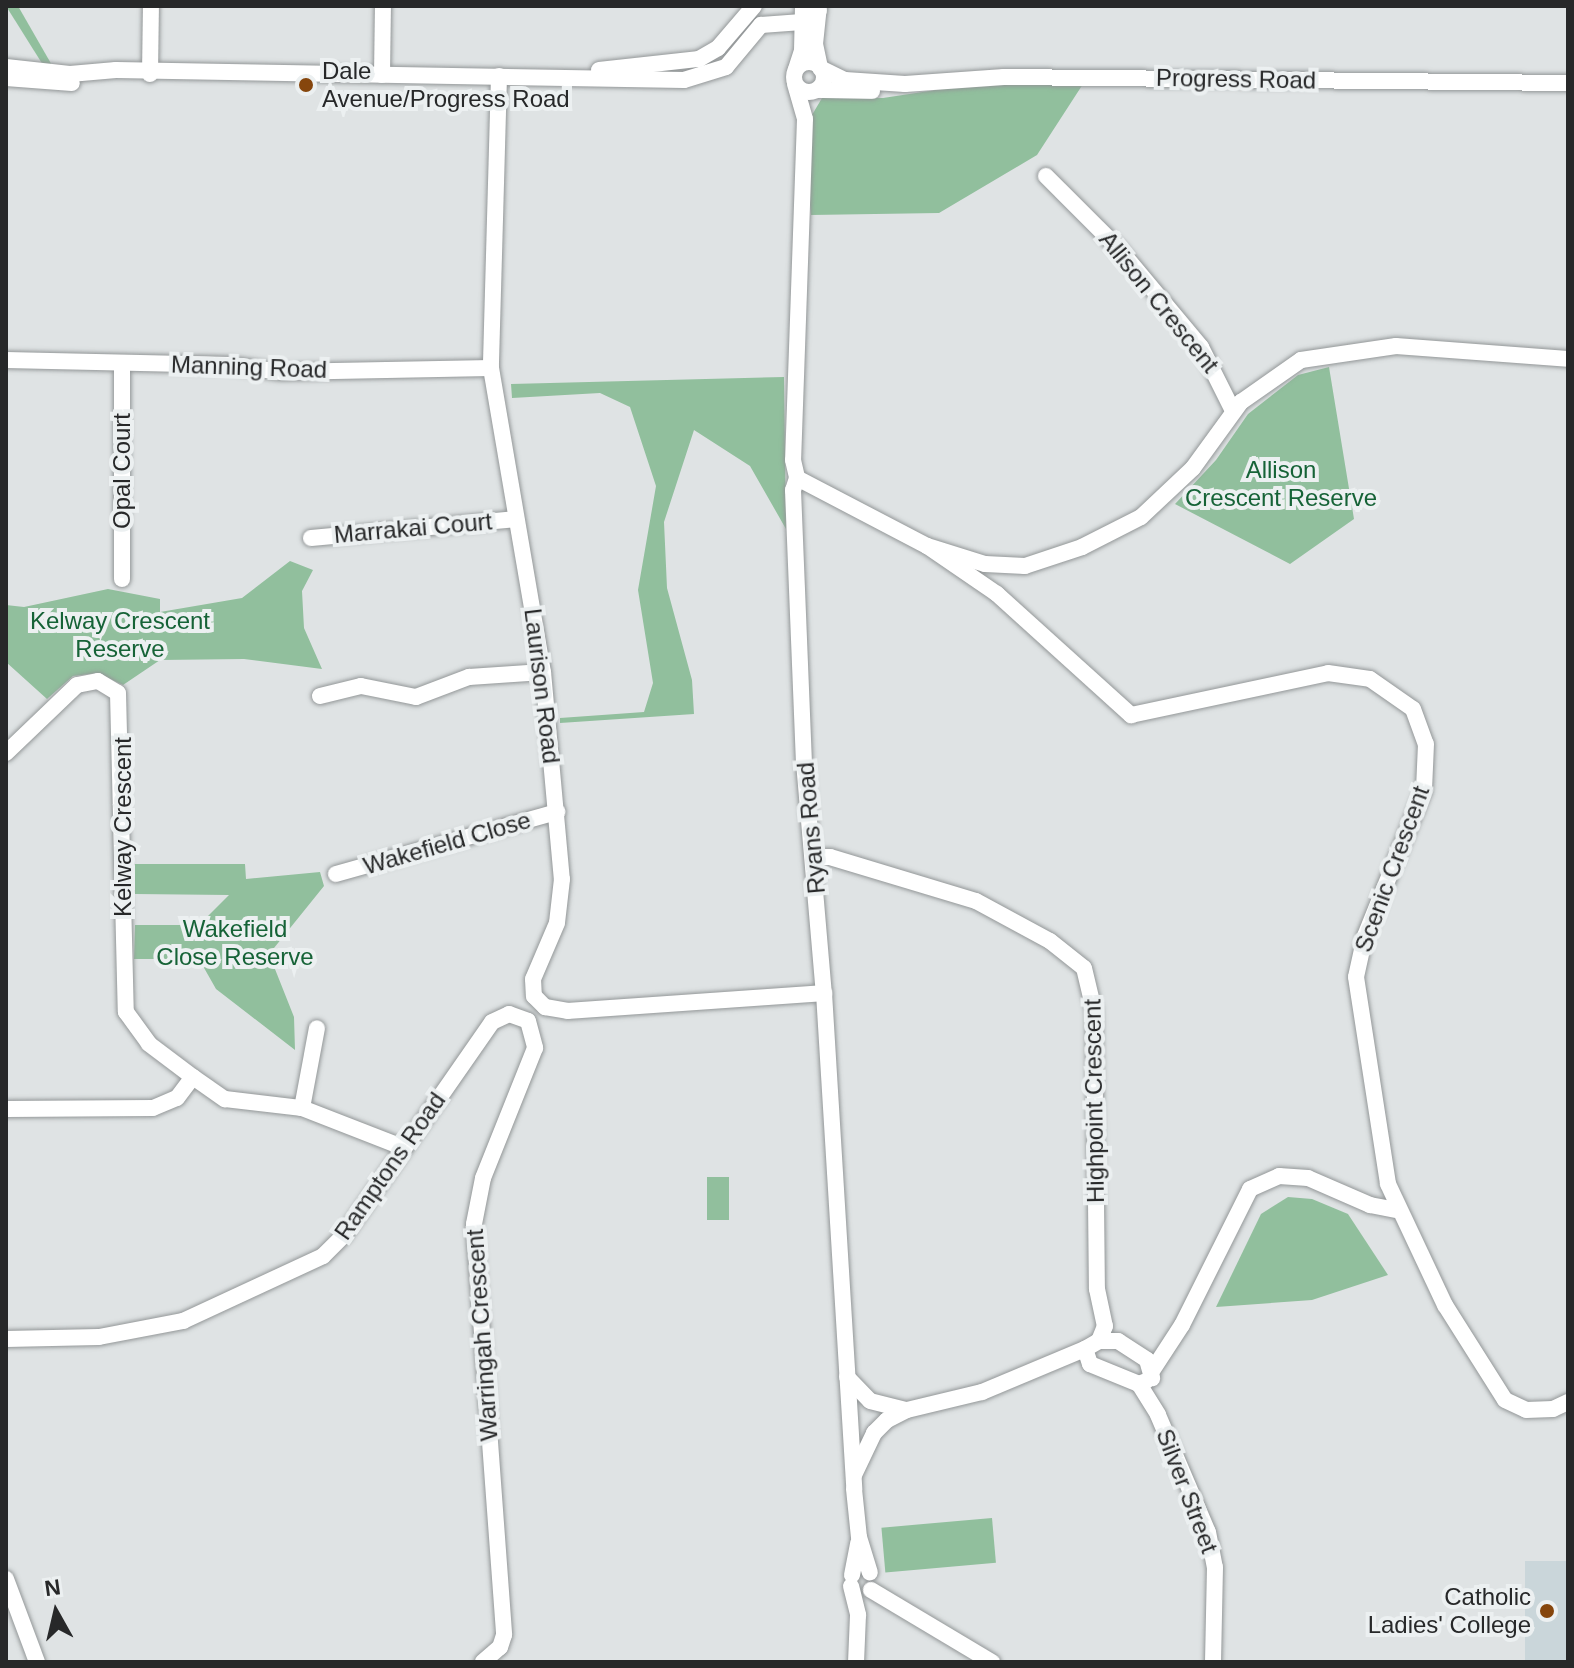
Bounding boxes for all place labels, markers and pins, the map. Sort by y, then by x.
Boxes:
place label: Dale Avenue/Progress Road [322,57,570,113]
marker: Dale Avenue/Progress Road [297,76,315,94]
place label: Catholic Ladies' College [1368,1583,1531,1639]
marker: Catholic Ladies' College [1538,1602,1556,1620]

